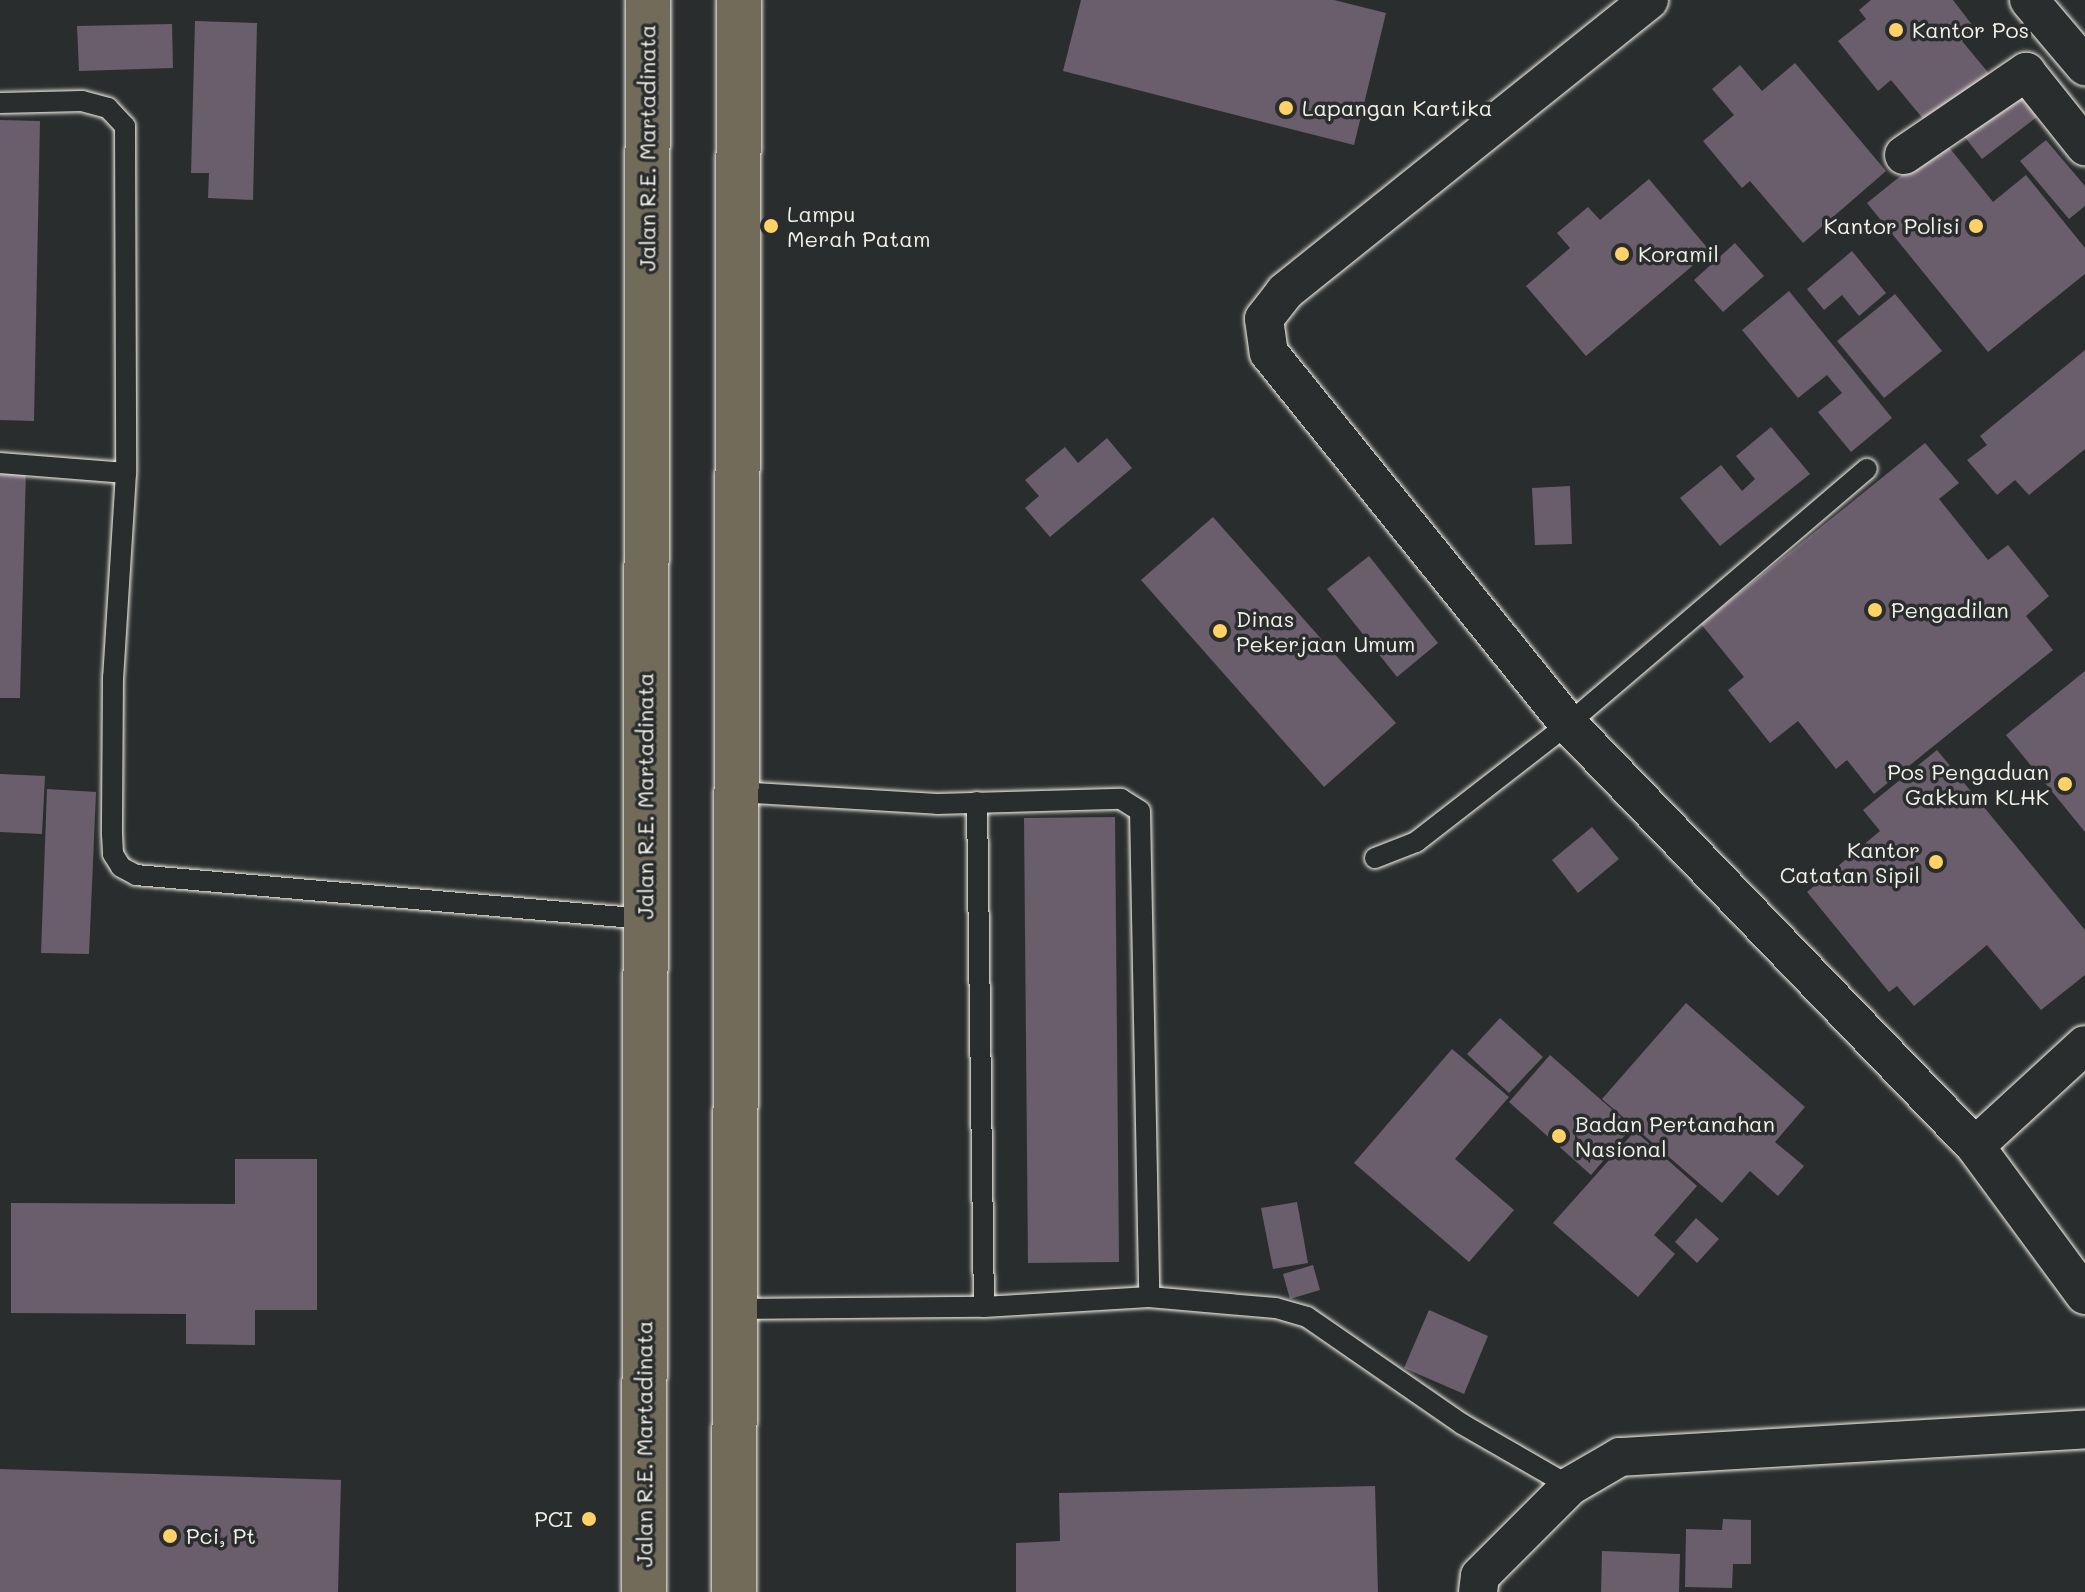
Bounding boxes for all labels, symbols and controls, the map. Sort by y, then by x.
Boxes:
place label: Kantor Pos [1912,17,2029,43]
marker: Kantor Pos [1887,21,1905,39]
street label: Jalan R.E. Martadinata [634,25,660,271]
place label: Lapangan Kartika [1302,95,1492,121]
marker: Lapangan Kartika [1277,99,1295,117]
place label: Lampu Merah Patam [787,200,930,252]
place label: Kantor Polisi [1824,213,1960,239]
marker: Lampu Merah Patam [762,217,780,235]
marker: Kantor Polisi [1967,217,1985,235]
place label: Koramil [1638,241,1719,267]
marker: Koramil [1613,245,1631,263]
place label: Pengadilan [1891,597,2009,623]
marker: Pengadilan [1866,601,1884,619]
place label: Dinas Pekerjaan Umum [1236,605,1415,656]
marker: Dinas Pekerjaan Umum [1211,622,1229,640]
street label: Jalan R.E. Martadinata [632,673,658,919]
place label: Pos Pengaduan Gakkum KLHK [1887,758,2049,810]
marker: Pos Pengaduan Gakkum KLHK [2056,775,2074,793]
place label: Kantor Catatan Sipil [1780,836,1920,888]
marker: Kantor Catatan Sipil [1927,853,1945,871]
place label: Badan Pertanahan Nasional [1575,1110,1775,1162]
marker: Badan Pertanahan Nasional [1550,1127,1568,1145]
street label: Jalan R.E. Martadinata [631,1321,657,1567]
place label: PCI [534,1506,573,1532]
marker: PCI [580,1510,598,1528]
place label: Pci, Pt [186,1523,256,1549]
marker: Pci, Pt [161,1527,179,1545]

